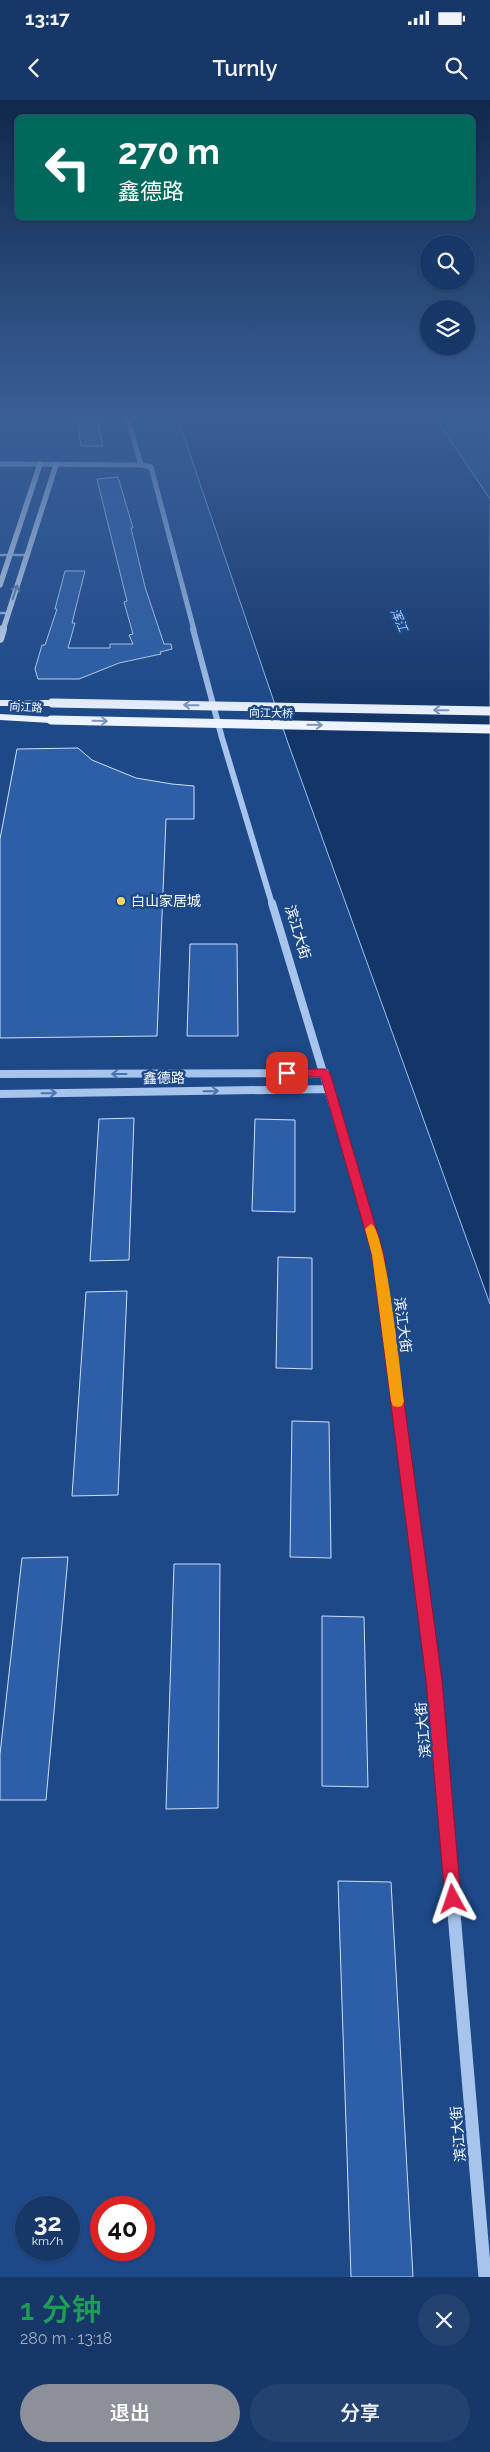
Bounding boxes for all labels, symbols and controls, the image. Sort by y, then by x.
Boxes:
text: 13:17 [25,7,70,29]
icon: back [20,54,48,82]
icon: search [442,54,470,82]
text: Turnly [212,55,278,81]
text: 270 m [118,131,220,172]
icon: left [35,135,100,200]
text: 鑫德路 [118,178,184,204]
map controls [420,235,475,355]
button: search [420,235,475,290]
button: layers [420,300,475,355]
one-way arrow [10,585,20,601]
water label: 浑江 [388,606,411,636]
street label: 向江路 [9,700,43,715]
one-way arrow [184,701,200,710]
one-way arrow [434,705,450,715]
street label: 向江大桥 [249,707,293,720]
one-way arrow [92,716,108,725]
one-way arrow [306,720,323,730]
place label: 白山家居城 [131,893,201,909]
marker: 白山家居城 [115,895,127,907]
street label: 滨江大街 [282,903,314,961]
pin [266,1052,308,1094]
icon: arrive [273,1059,301,1087]
one-way arrow [111,1069,128,1079]
street label: 鑫德路 [143,1070,185,1086]
one-way arrow [203,1086,219,1095]
one-way arrow [40,1088,56,1098]
street label: 滨江大街 [392,1296,414,1354]
street label: 滨江大街 [413,1701,433,1759]
position arrow [426,1872,478,1924]
street label: 滨江大街 [448,2105,468,2163]
speed limit sign: 40 [90,2196,155,2261]
text: 32 [33,2207,62,2237]
text: km/h [32,2234,63,2248]
text: 1 分钟 [20,2292,102,2327]
button: close [418,2294,470,2346]
text: 280 m · 13:18 [20,2329,112,2348]
button: 退出 [20,2384,240,2442]
button: 分享 [250,2384,470,2442]

